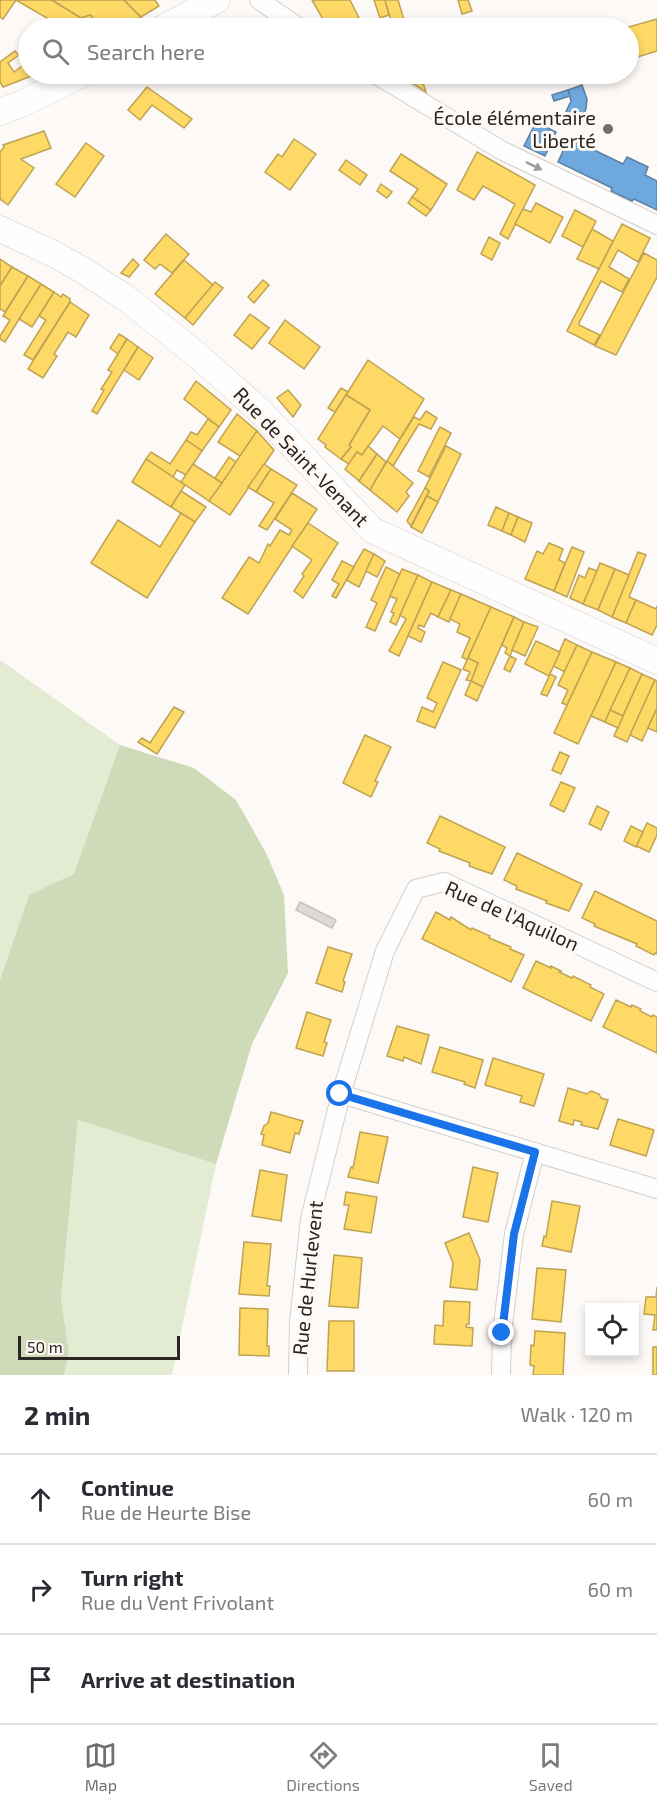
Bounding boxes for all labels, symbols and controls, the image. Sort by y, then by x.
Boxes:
search box [18,18,639,84]
icon: search [39,35,72,68]
text: Search here [87,38,205,64]
place label: École élémentaire Liberté [433,105,596,152]
marker: École élémentaire Liberté [601,122,615,136]
one-way arrow [526,161,543,170]
street label: Rue de Saint-Venant [229,382,375,531]
street label: Rue de l'Aquilon [442,875,583,955]
route start [326,1080,352,1106]
street label: Rue de Hurlevent [287,1199,327,1356]
map controls [585,1303,639,1357]
button: locate [585,1303,639,1357]
route end [488,1319,514,1345]
scale bar [18,1333,180,1360]
text: 50 m [27,1337,63,1356]
text: 2 min [24,1399,90,1430]
text: Walk · 120 m [521,1402,633,1426]
text: Continue [81,1474,174,1500]
icon: ahead [24,1483,57,1516]
text: 60 m [588,1487,633,1511]
text: Rue de Heurte Bise [81,1500,251,1524]
text: Turn right [81,1564,183,1590]
icon: right [24,1573,57,1606]
text: 60 m [588,1577,633,1601]
text: Rue du Vent Frivolant [81,1590,274,1614]
icon: arrive [24,1663,57,1696]
text: Arrive at destination [81,1666,295,1692]
tab: Map [84,1739,117,1794]
tab: Directions [286,1739,360,1794]
tab: Saved [529,1739,573,1794]

